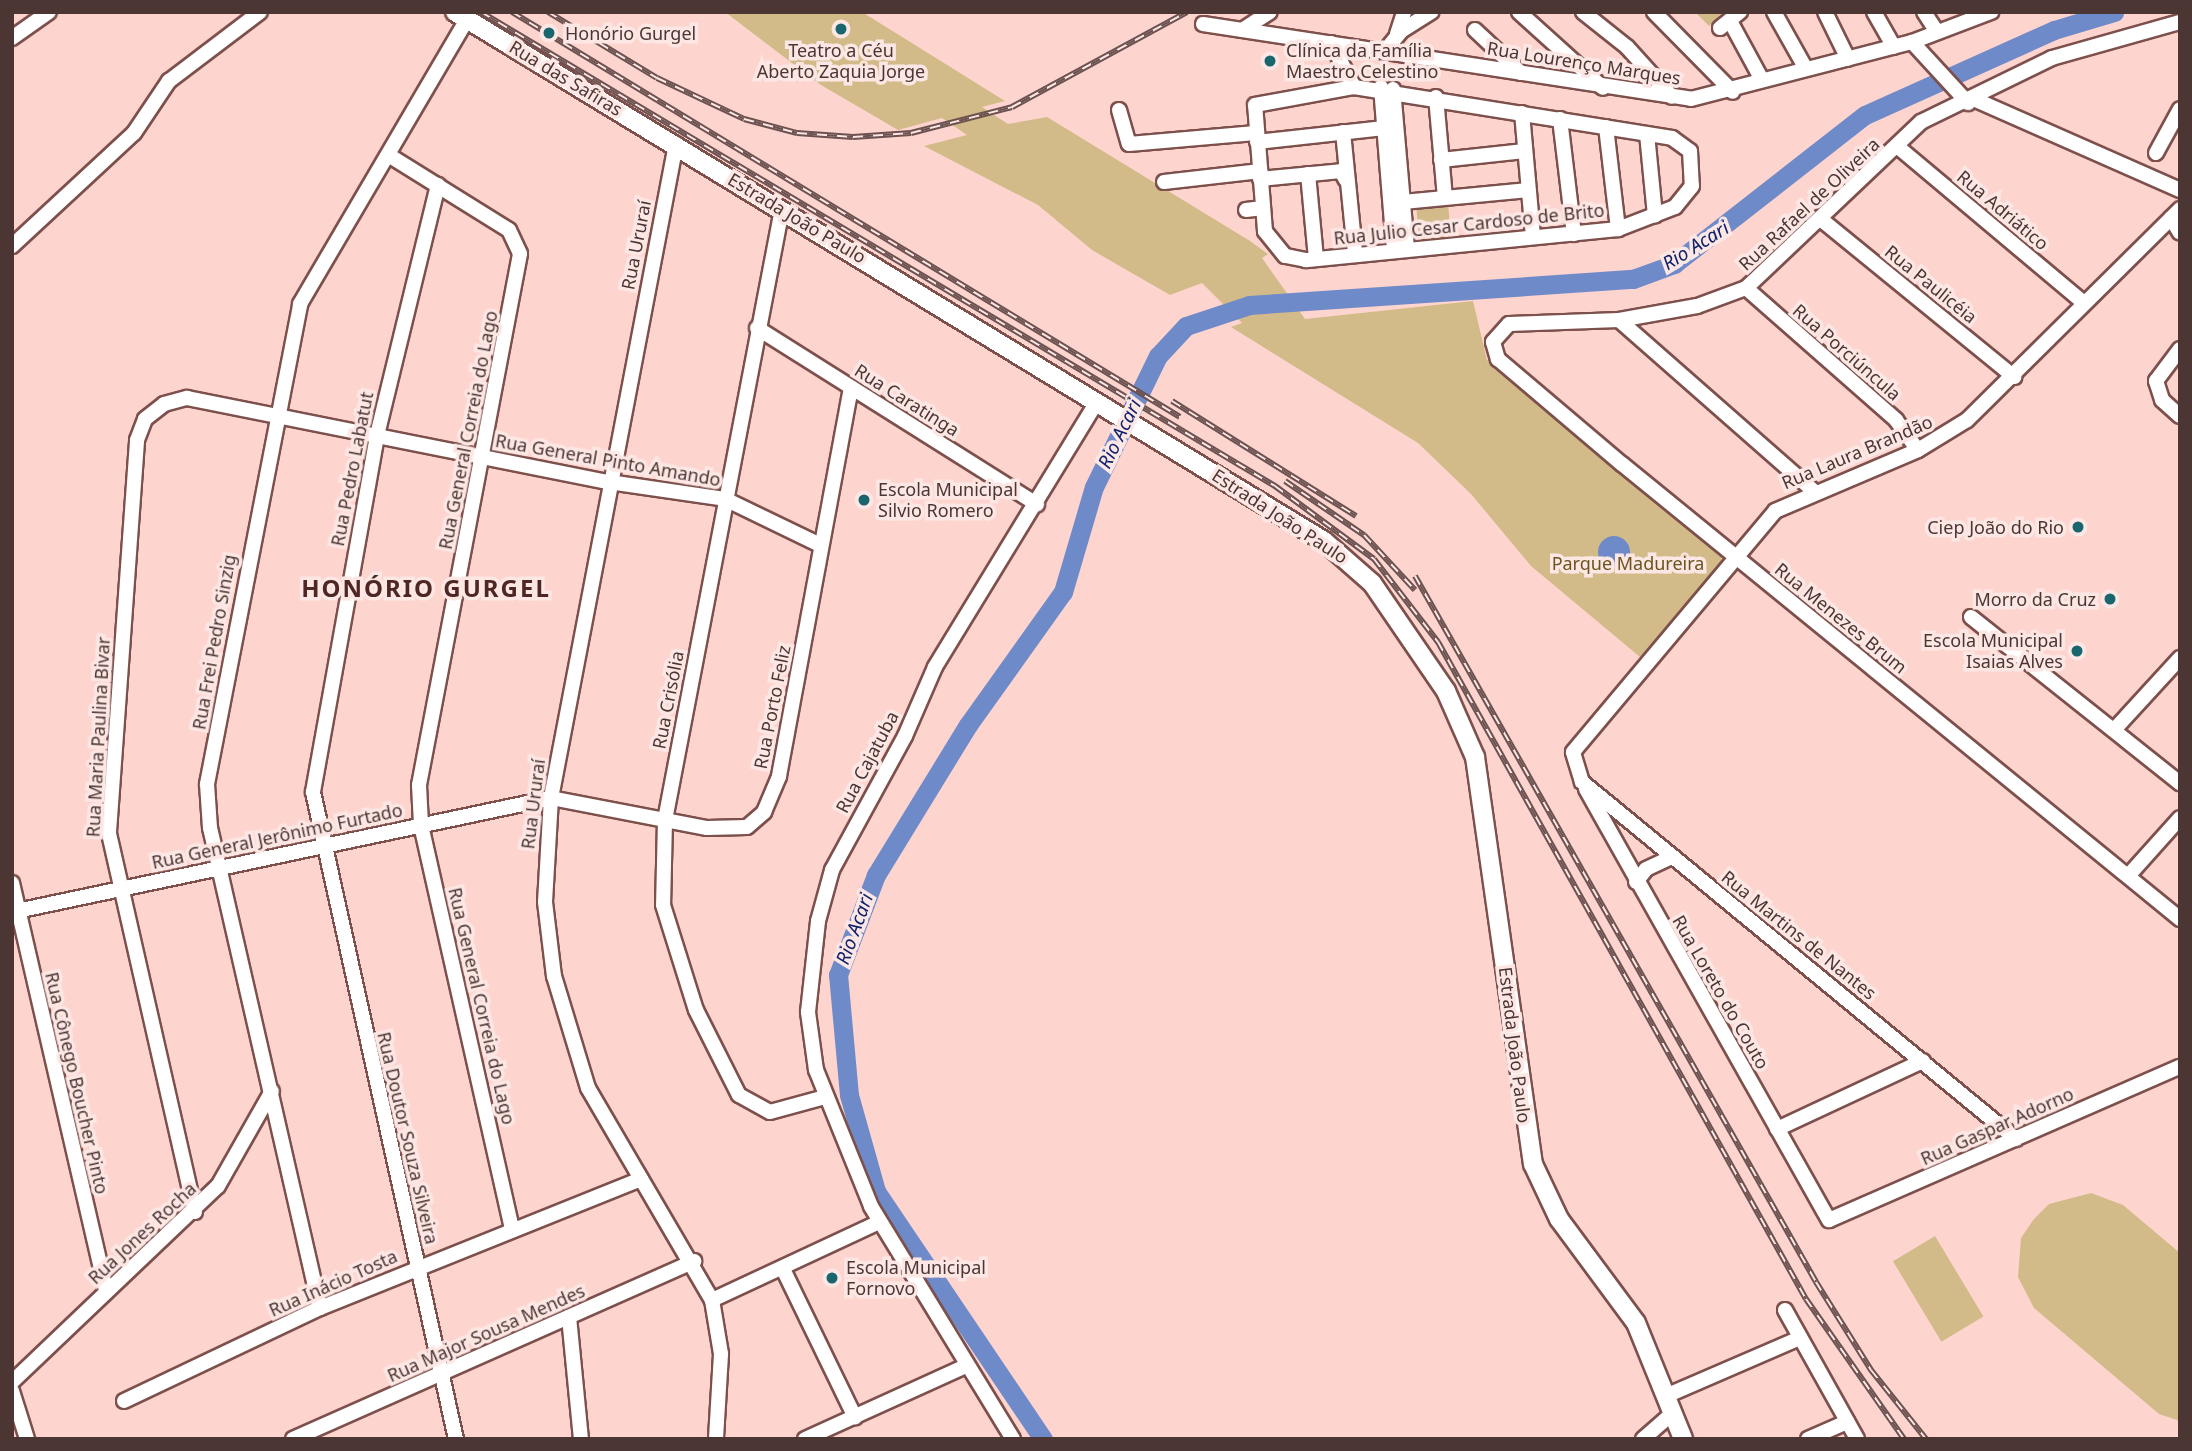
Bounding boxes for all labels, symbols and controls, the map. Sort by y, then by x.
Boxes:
marker: Teatro a Céu Aberto Zaquia Jorge [833,21,849,37]
place label: Honório Gurgel [565,22,696,44]
marker: Honório Gurgel [539,23,559,43]
street label: Rua das Safiras [506,36,626,120]
street label: Rua Lourenço Marques [1486,37,1682,89]
place label: Teatro a Céu Aberto Zaquia Jorge [757,40,925,82]
place label: Clínica da Família Maestro Celestino [1286,40,1438,82]
marker: Clínica da Família Maestro Celestino [1260,51,1280,71]
street label: Rua Rafael de Oliveira [1734,133,1884,275]
street label: Rua Adriático [1953,166,2053,254]
street label: Estrada João Paulo [724,168,870,268]
street label: Rua Ururaí [617,198,655,292]
street label: Rua Julio Cesar Cardoso de Brito [1333,199,1605,249]
water label: Rio Acari [1659,217,1733,275]
street label: Rua Paulicéia [1881,240,1981,328]
street label: Rua Porciúncula [1789,299,1905,405]
street label: Rua General Correia do Lago [434,309,502,551]
street label: Rua Caratinga [851,359,963,441]
street label: Rua Pedro Labatut [326,390,378,548]
water label: Rio Acari [1094,396,1146,472]
street label: Rua Laura Brandão [1778,410,1936,494]
street label: Rua General Pinto Amando [494,430,722,490]
street label: Estrada João Paulo [1208,464,1352,568]
place label: Escola Municipal Silvio Romero [878,479,1018,522]
marker: Escola Municipal Silvio Romero [856,492,872,508]
place label: Ciep João do Rio [1927,516,2064,538]
marker: Ciep João do Rio [2070,519,2086,535]
park label: Parque Madureira [1552,552,1704,574]
street label: Rua Frei Pedro Sinzig [188,553,240,731]
street label: Rua Menezes Brum [1771,558,1911,678]
district label: HONÓRIO GURGEL [303,574,549,602]
place label: Morro da Cruz [1974,588,2096,610]
marker: Morro da Cruz [2102,591,2118,607]
place label: Escola Municipal Isaias Alves [1923,630,2063,672]
street label: Rua Maria Paulina Bivar [82,636,114,838]
street label: Rua Porto Feliz [749,643,795,771]
marker: Escola Municipal Isaias Alves [2069,643,2085,659]
street label: Rua Crisólia [648,649,688,751]
street label: Rua Cajatuba [831,707,903,817]
street label: Rua Ururaí [517,758,549,850]
street label: Rua General Jerônimo Furtado [150,799,404,873]
street label: Rua Martins de Nantes [1717,866,1881,1004]
street label: Rua General Correia do Lago [444,885,520,1127]
water label: Rio Acari [832,890,878,968]
street label: Rua Loreto do Couto [1668,911,1774,1073]
street label: Estrada João Paulo [1495,966,1535,1124]
street label: Rua Cônego Boucher Pinto [41,970,113,1196]
street label: Rua Doutor Souza Silveira [373,1030,443,1246]
street label: Rua Gaspar Adorno [1917,1083,2077,1169]
street label: Rua Jones Rocha [84,1178,200,1288]
street label: Rua Inácio Tosta [266,1245,400,1321]
place label: Escola Municipal Fornovo [846,1257,986,1300]
marker: Escola Municipal Fornovo [824,1270,840,1286]
street label: Rua Major Sousa Mendes [384,1280,588,1386]

